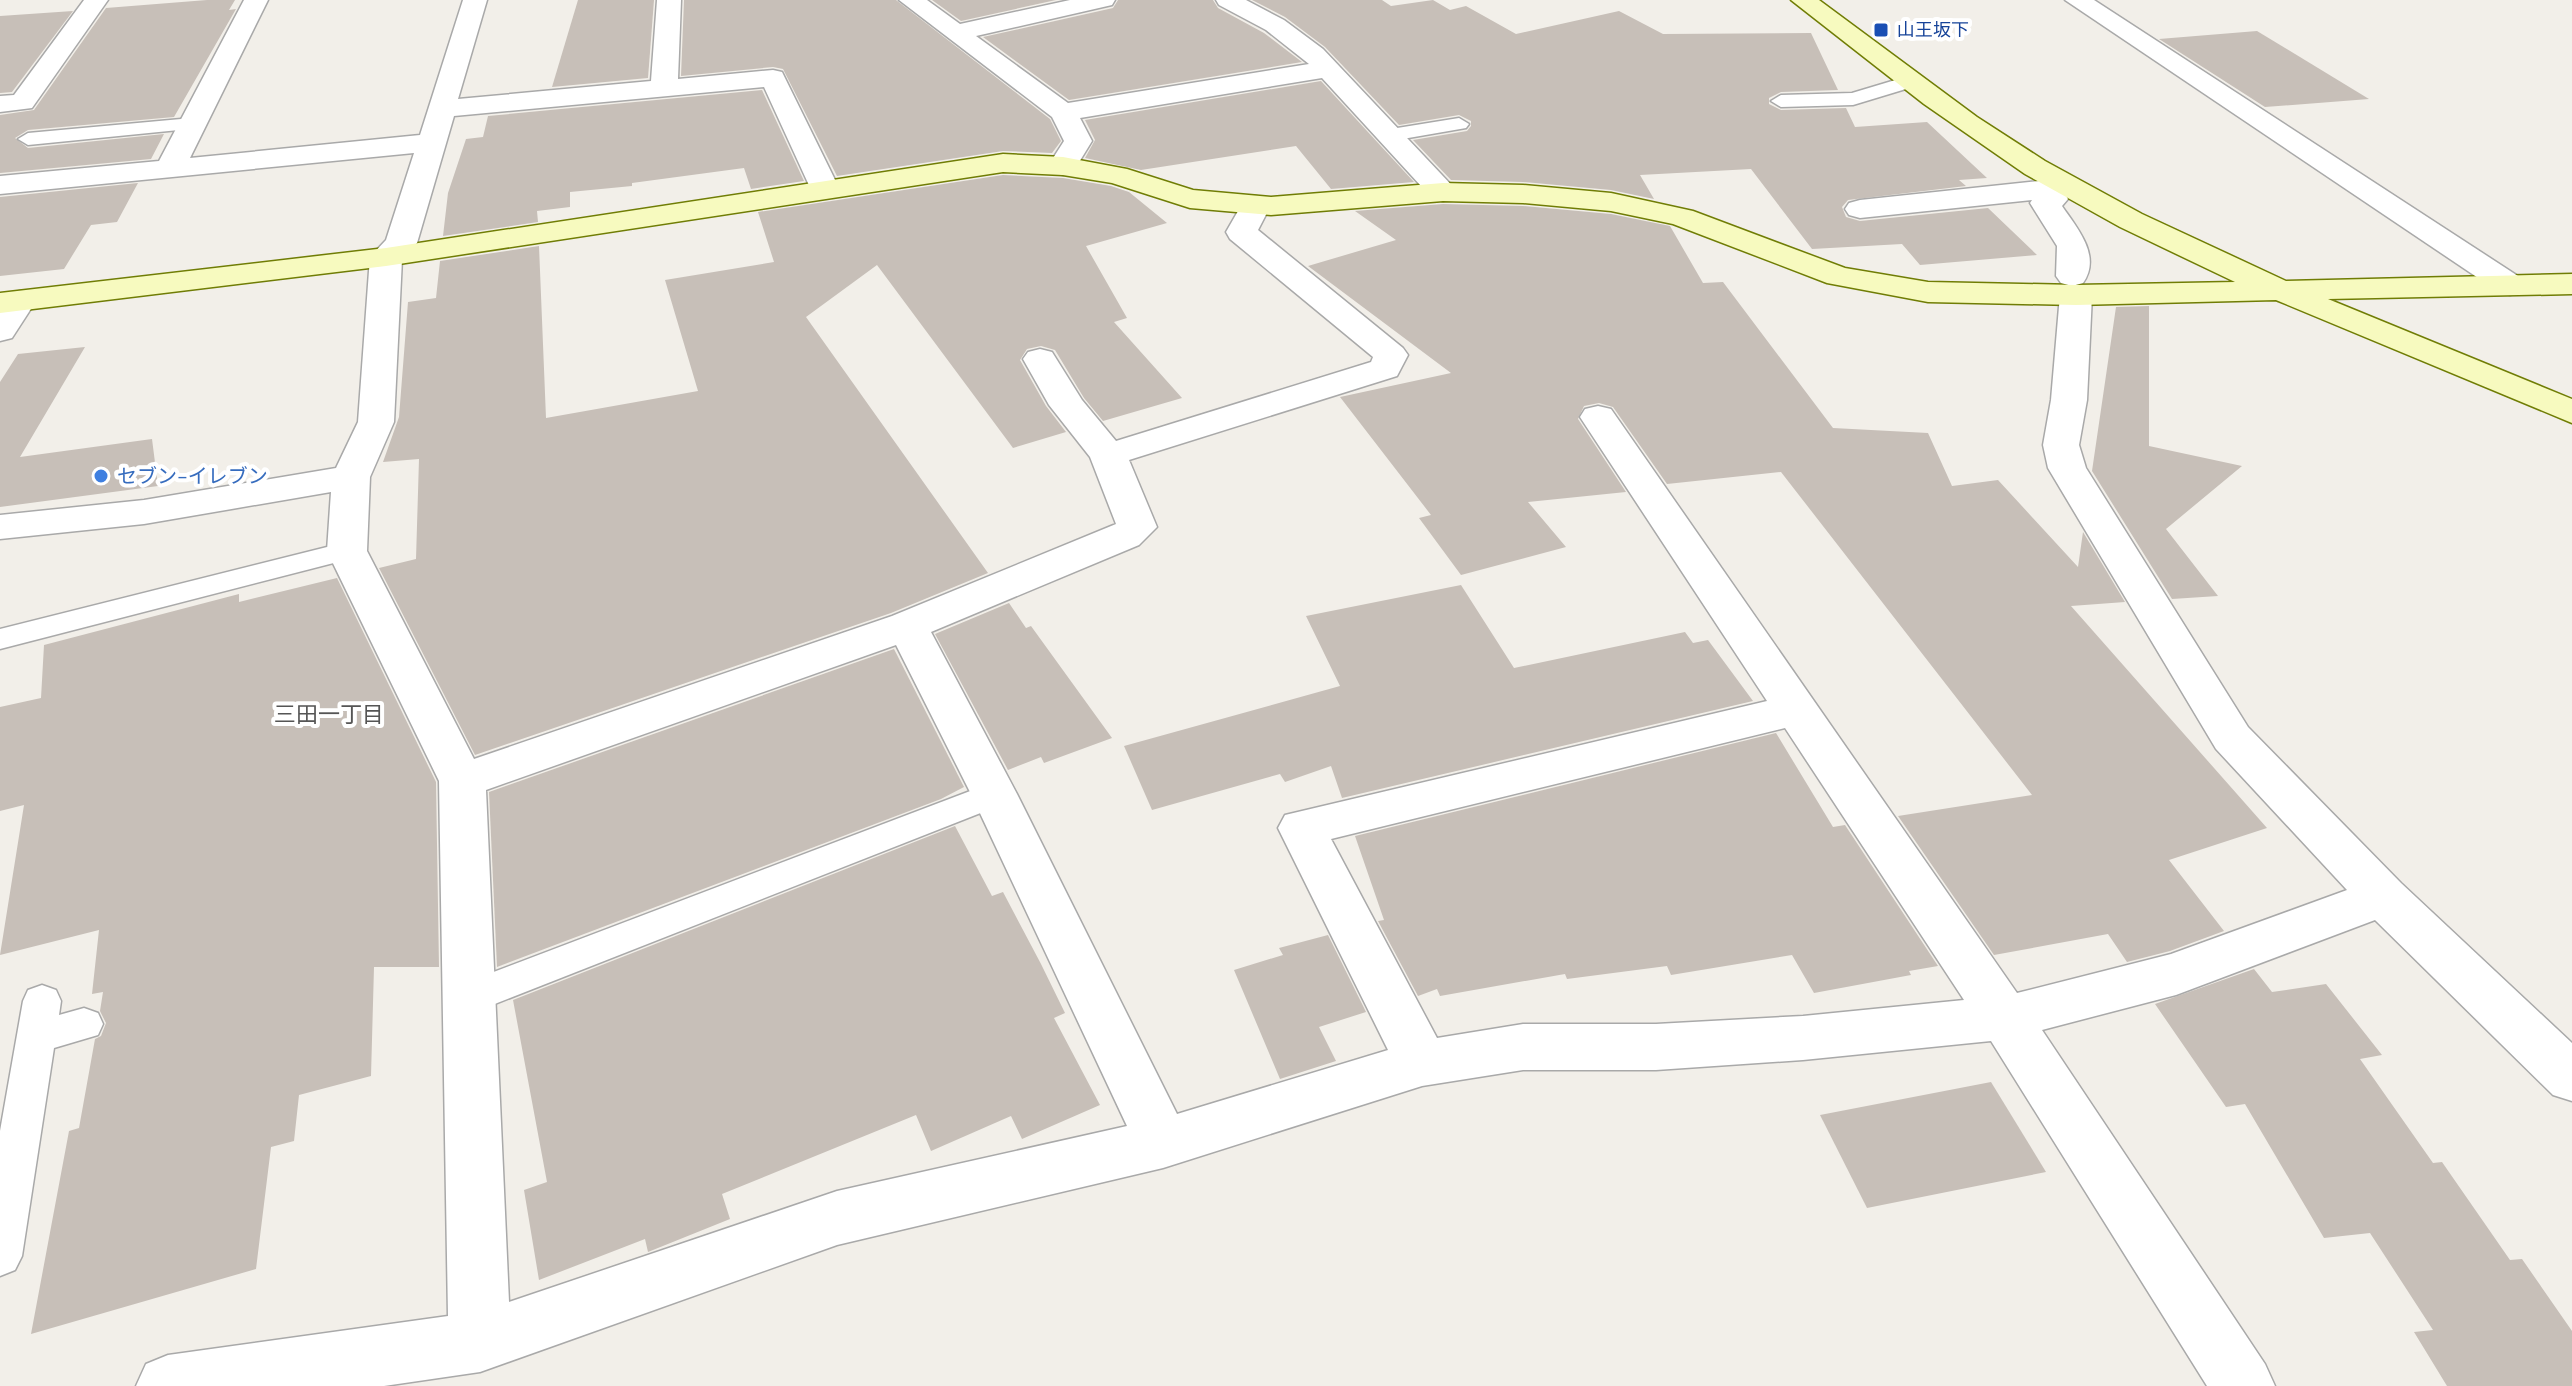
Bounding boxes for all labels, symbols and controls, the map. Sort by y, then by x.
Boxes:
place label: 山王坂下 [1897,18,1969,42]
marker: 山王坂下 [1872,21,1890,39]
place label: セブン-イレブン [117,463,268,489]
marker: セブン-イレブン [92,467,110,485]
district label: 三田一丁目 [274,700,384,729]

